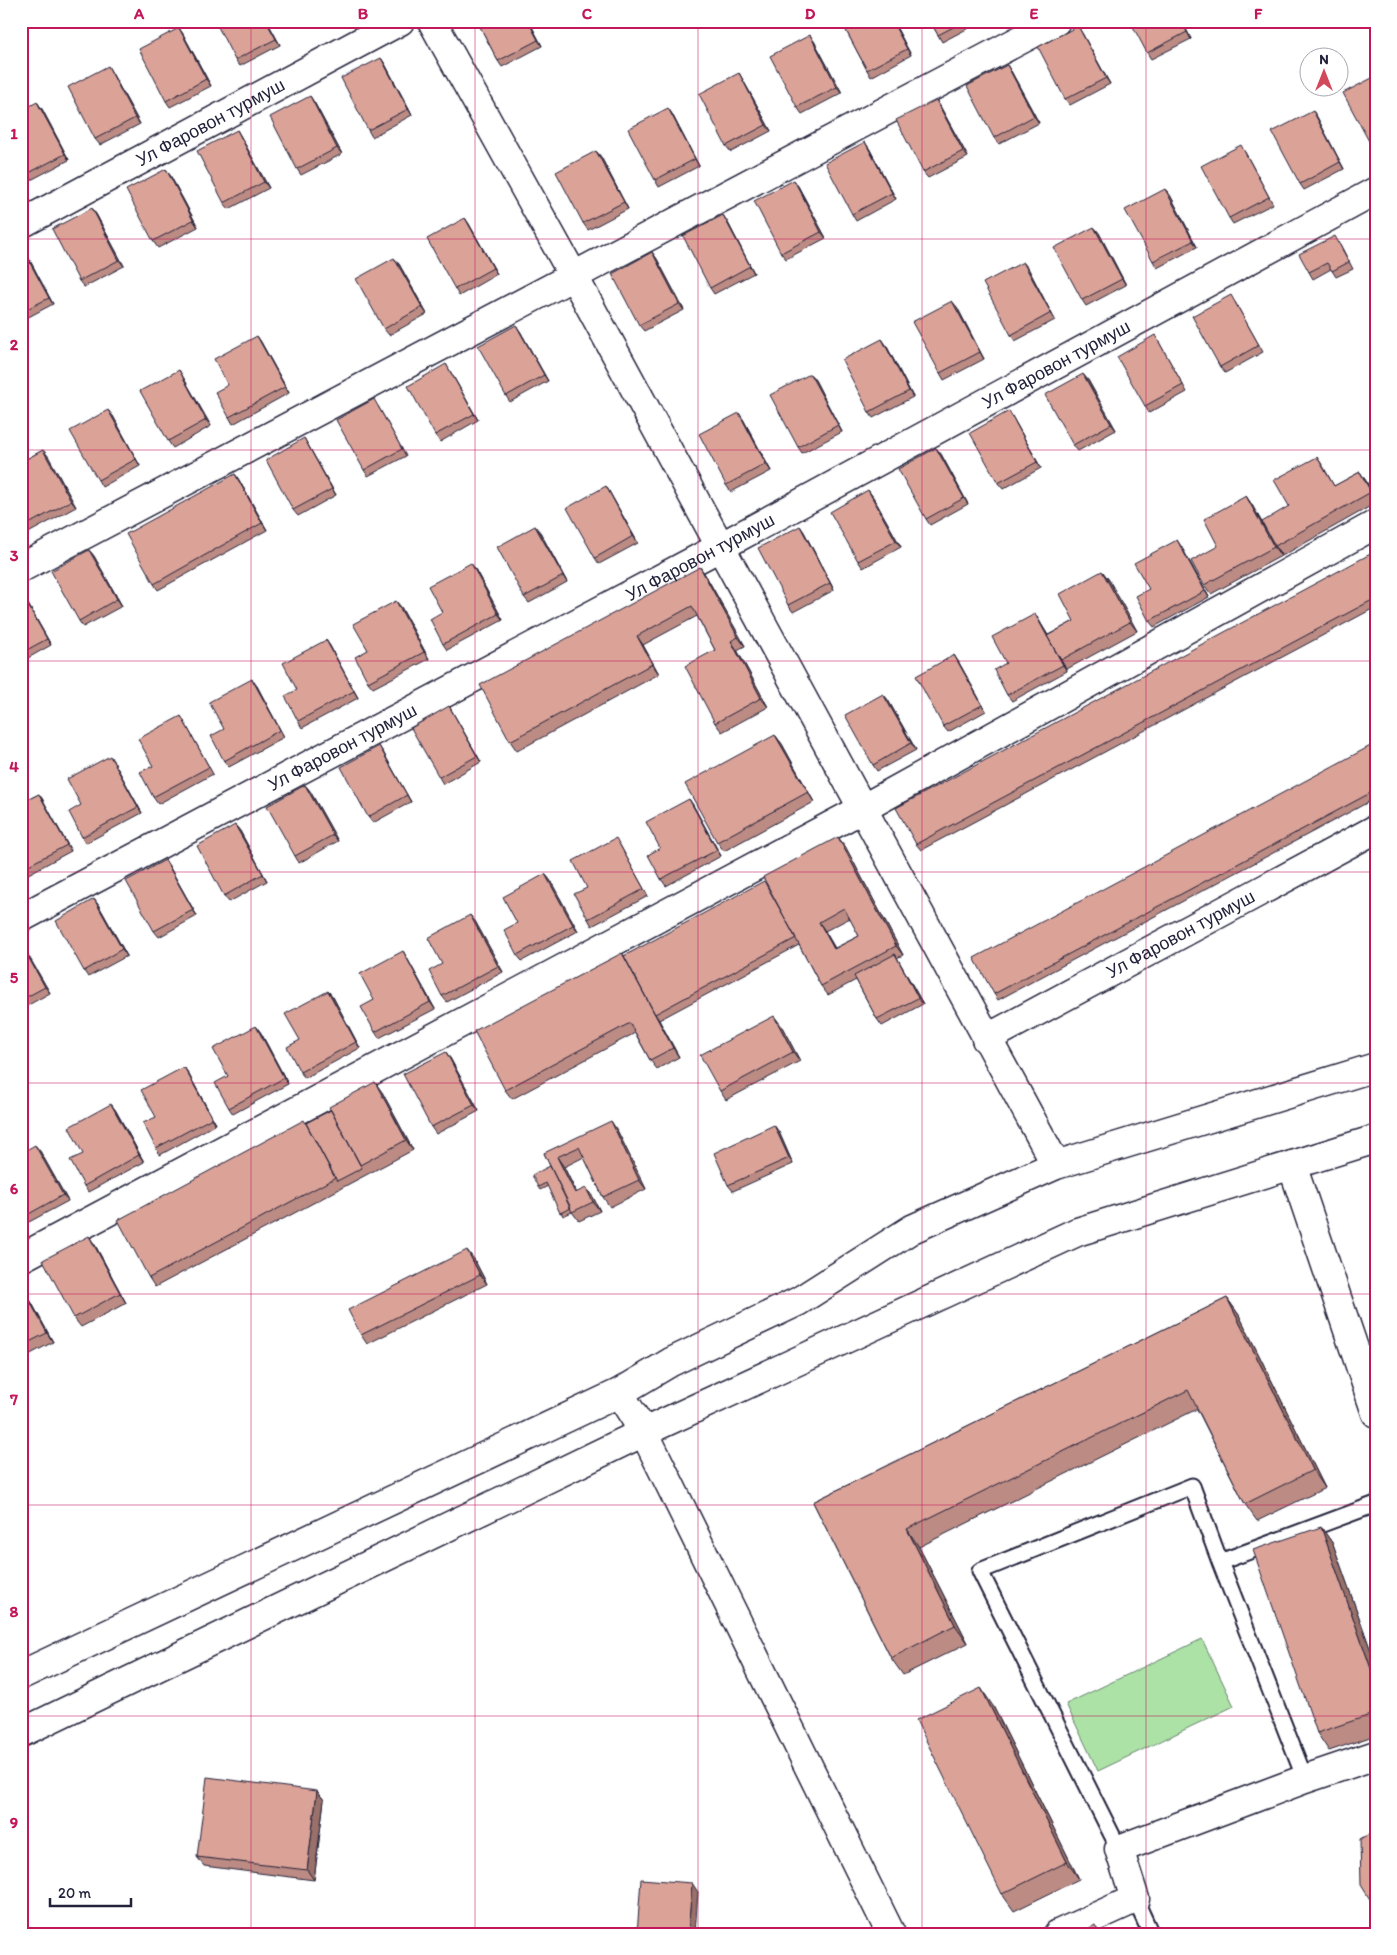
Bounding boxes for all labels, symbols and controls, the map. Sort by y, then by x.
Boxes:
text: A [133,4,145,23]
text: B [358,4,369,23]
text: C [582,4,593,23]
text: D [805,4,816,23]
text: E [1030,4,1039,23]
text: F [1254,4,1263,23]
north arrow [1300,48,1350,98]
text: N [1319,51,1329,68]
street label: Ул Фаровон турмуш [132,74,289,171]
text: 1 [10,124,18,143]
street label: Ул Фаровон турмуш [978,315,1134,414]
text: 2 [10,335,19,354]
street label: Ул Фаровон турмуш [622,509,778,606]
text: 3 [10,546,19,565]
street label: Ул Фаровон турмуш [264,699,421,796]
text: 4 [9,757,19,776]
street label: Ул Фаровон турмуш [1103,885,1259,983]
text: 5 [10,968,19,987]
text: 6 [10,1179,19,1198]
text: 7 [9,1390,18,1409]
text: 8 [10,1602,19,1621]
text: 9 [10,1813,18,1832]
scale bar [50,1875,131,1907]
text: 20 m [58,1884,92,1902]

